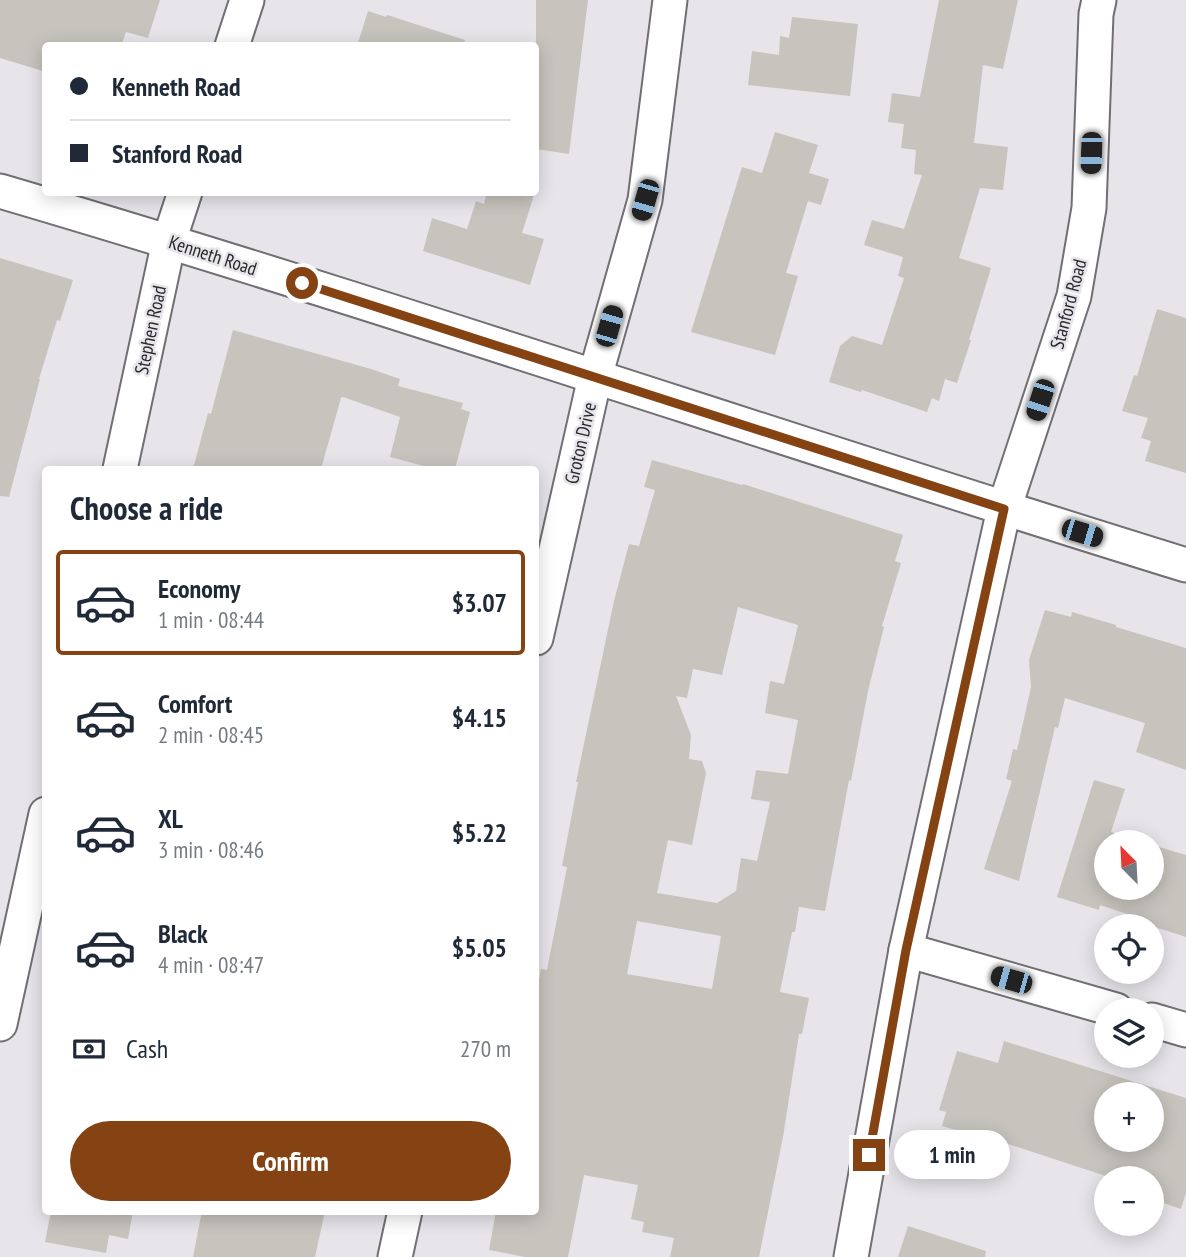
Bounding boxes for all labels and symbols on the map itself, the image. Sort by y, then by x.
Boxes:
car [1080,132,1103,174]
car [630,177,661,223]
street label: Kenneth Road [166,230,260,280]
street label: Stanford Road [1044,256,1092,352]
route start [286,267,318,299]
street label: Stephen Road [129,283,171,377]
car [594,303,625,349]
car [1024,377,1057,423]
street label: Groton Drive [559,400,601,486]
car [1059,517,1106,549]
north arrow [1094,830,1164,900]
car [988,964,1035,996]
callout: 1 min [894,1130,1009,1180]
route end [853,1139,885,1171]

